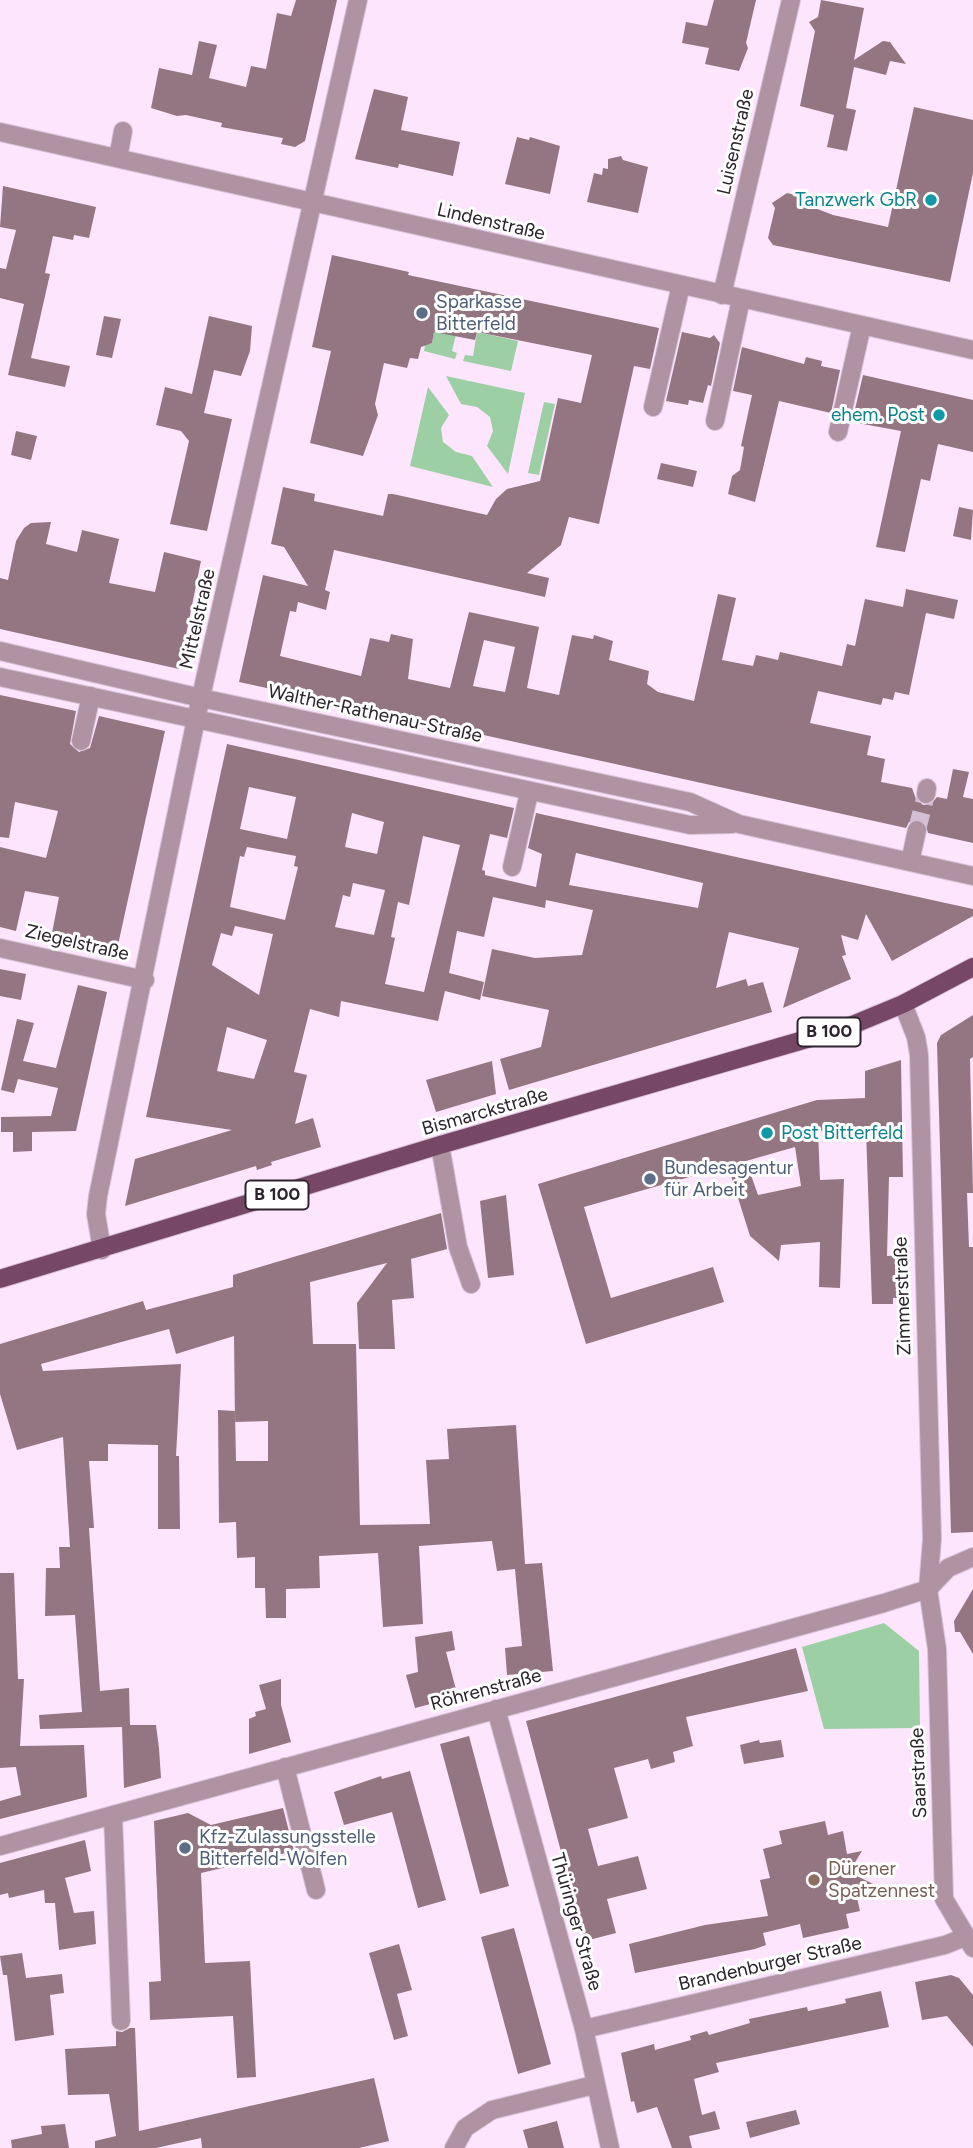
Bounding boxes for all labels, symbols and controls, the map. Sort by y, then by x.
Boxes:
street label: Luisenstraße [713,87,759,197]
place label: Tanzwerk GbR [795,189,917,211]
marker: Tanzwerk GbR [923,192,939,208]
street label: Lindenstraße [435,198,547,246]
place label: Sparkasse Bitterfeld [436,291,522,335]
marker: Sparkasse Bitterfeld [414,305,430,321]
place label: ehem. Post [831,404,925,426]
marker: ehem. Post [931,407,947,423]
street label: Mittelstraße [175,566,221,672]
street label: Walther-Rathenau-Straße [266,680,484,748]
street label: Ziegelstraße [23,920,131,966]
road number: B 100 [798,1017,860,1046]
street label: Bismarckstraße [419,1083,551,1141]
place label: Post Bitterfeld [781,1122,903,1144]
marker: Post Bitterfeld [759,1125,775,1141]
place label: Bundesagentur für Arbeit [664,1157,793,1201]
marker: Bundesagentur für Arbeit [642,1171,658,1187]
road number: B 100 [246,1180,308,1210]
street label: Zimmerstraße [890,1236,916,1356]
street label: Röhrenstraße [428,1664,544,1716]
street label: Saarstraße [906,1727,932,1819]
place label: Kfz-Zulassungsstelle Bitterfeld-Wolfen [199,1826,376,1870]
marker: Kfz-Zulassungsstelle Bitterfeld-Wolfen [177,1840,193,1856]
street label: Thüringer Straße [545,1851,607,1993]
place label: Dürener Spatzennest [828,1858,935,1902]
marker: Dürener Spatzennest [806,1872,822,1888]
street label: Brandenburger Straße [676,1932,864,1996]

